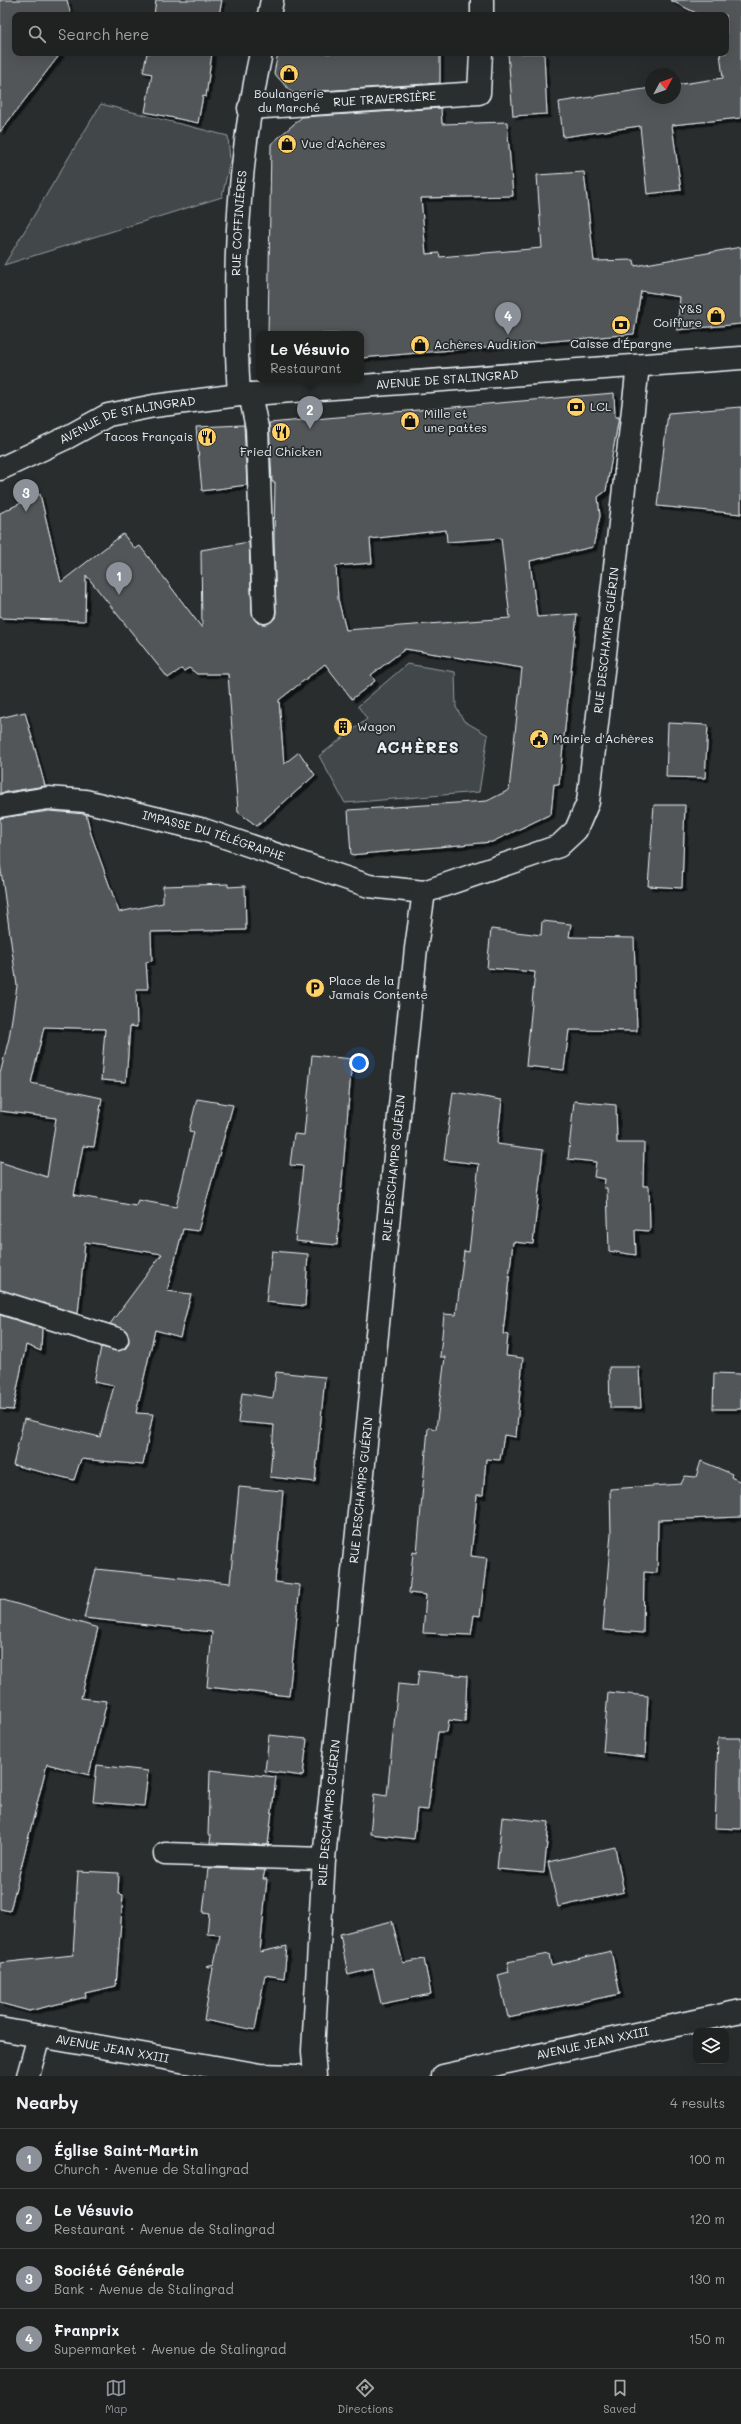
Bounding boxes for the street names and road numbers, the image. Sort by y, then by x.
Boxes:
street label: RUE TRAVERSIÈRE [333,87,437,109]
street label: RUE COFFINIÈRES [227,169,250,276]
street label: AVENUE DE STALINGRAD [375,365,519,392]
street label: AVENUE DE STALINGRAD [56,392,196,447]
street label: RUE DESCHAMPS GUÉRIN [589,566,622,714]
street label: IMPASSE DU TÉLÉGRAPHE [141,806,287,864]
street label: RUE DESCHAMPS GUÉRIN [377,1094,408,1242]
street label: RUE DESCHAMPS GUÉRIN [345,1416,376,1564]
street label: RUE DESCHAMPS GUÉRIN [313,1739,343,1886]
street label: AVENUE JEAN XXIII [534,2022,650,2062]
street label: AVENUE JEAN XXIII [54,2030,170,2066]

